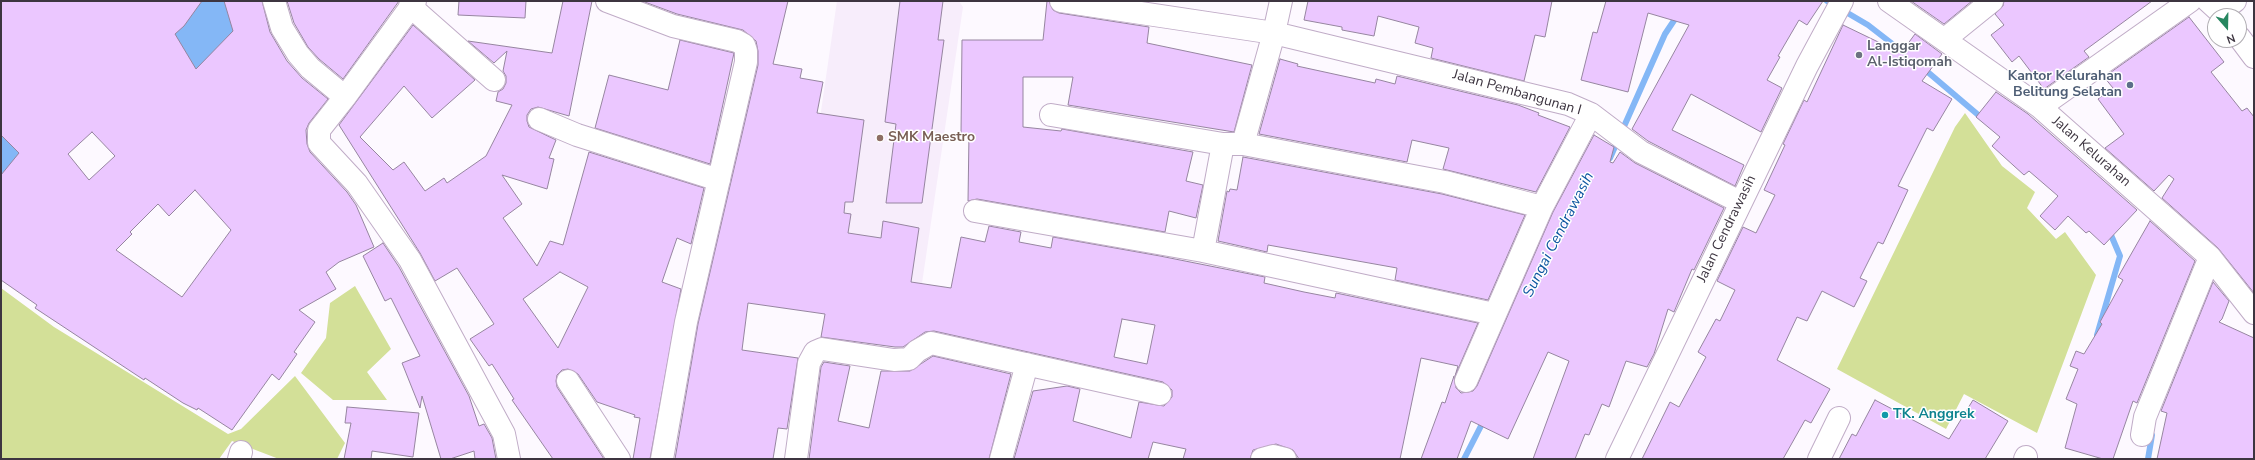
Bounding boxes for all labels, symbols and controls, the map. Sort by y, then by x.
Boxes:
north arrow [2207,8,2247,48]
text: N [2225,30,2237,47]
place label: Langgar Al-Istiqomah [1867,39,1952,72]
marker: Langgar Al-Istiqomah [1854,50,1864,60]
street label: Jalan Pembangunan I [1451,67,1583,119]
place label: Kantor Kelurahan Belitung Selatan [2008,69,2122,102]
marker: Kantor Kelurahan Belitung Selatan [2125,80,2135,90]
street label: Jalan Kelurahan [2048,113,2134,191]
place label: SMK Maestro [888,130,975,146]
marker: SMK Maestro [875,133,885,143]
water label: Sungai Cendrawasih [1520,170,1598,300]
street label: Jalan Cendrawasih [1694,173,1760,285]
place label: TK. Anggrek [1893,407,1974,423]
marker: TK. Anggrek [1880,410,1890,420]

